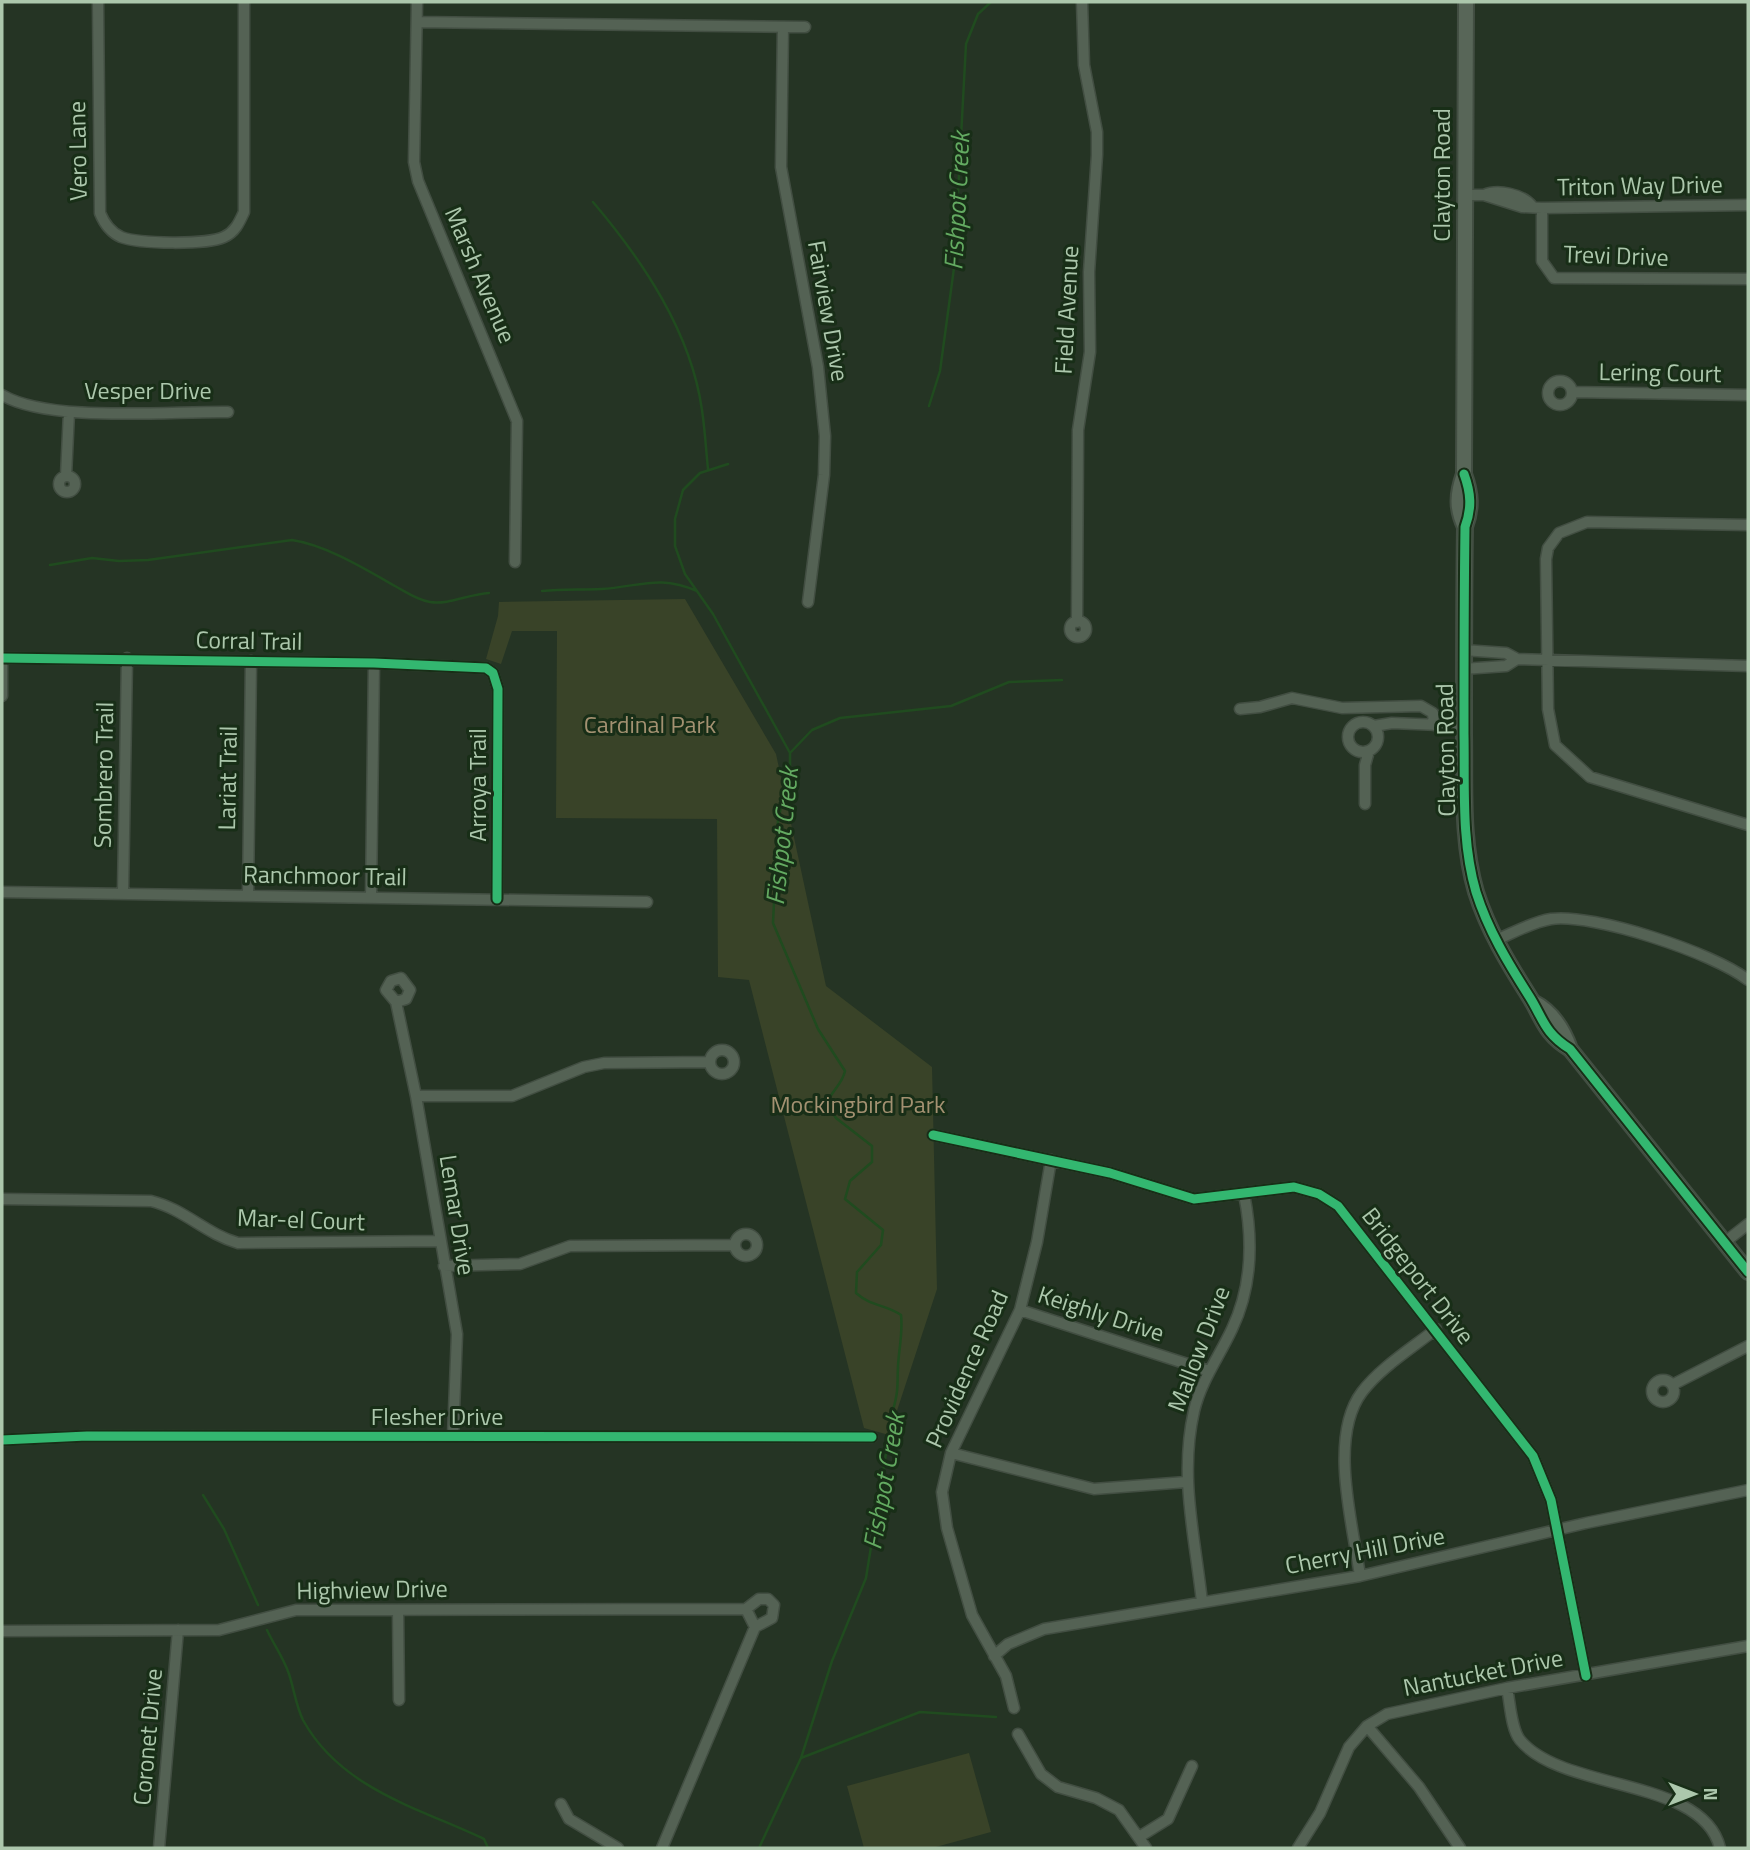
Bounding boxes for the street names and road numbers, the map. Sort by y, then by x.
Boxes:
street label: Vero Lane [58,101,96,201]
street label: Clayton Road [1423,108,1459,242]
street label: Triton Way Drive [1557,166,1723,204]
street label: Marsh Avenue [436,201,526,348]
street label: Trevi Drive [1563,235,1669,275]
street label: Fairview Drive [799,238,859,384]
street label: Field Avenue [1045,245,1087,375]
street label: Lering Court [1598,353,1722,391]
street label: Vesper Drive [84,372,212,408]
street label: Corral Trail [195,621,303,659]
street label: Clayton Road [1426,683,1464,817]
street label: Sombrero Trail [84,702,122,848]
street label: Lariat Trail [208,725,246,831]
street label: Arroya Trail [459,728,495,842]
street label: Ranchmoor Trail [243,856,407,894]
street label: Lemar Drive [431,1152,485,1278]
street label: Mar-el Court [237,1199,366,1239]
street label: Bridgeport Drive [1354,1199,1484,1352]
street label: Keighly Drive [1034,1276,1169,1350]
street label: Mallow Drive [1158,1281,1239,1417]
street label: Providence Road [915,1284,1017,1453]
street label: Flesher Drive [371,1398,503,1434]
street label: Cherry Hill Drive [1282,1517,1448,1583]
street label: Highview Drive [296,1570,448,1608]
street label: Nantucket Drive [1400,1639,1566,1705]
street label: Coronet Drive [123,1667,171,1807]

